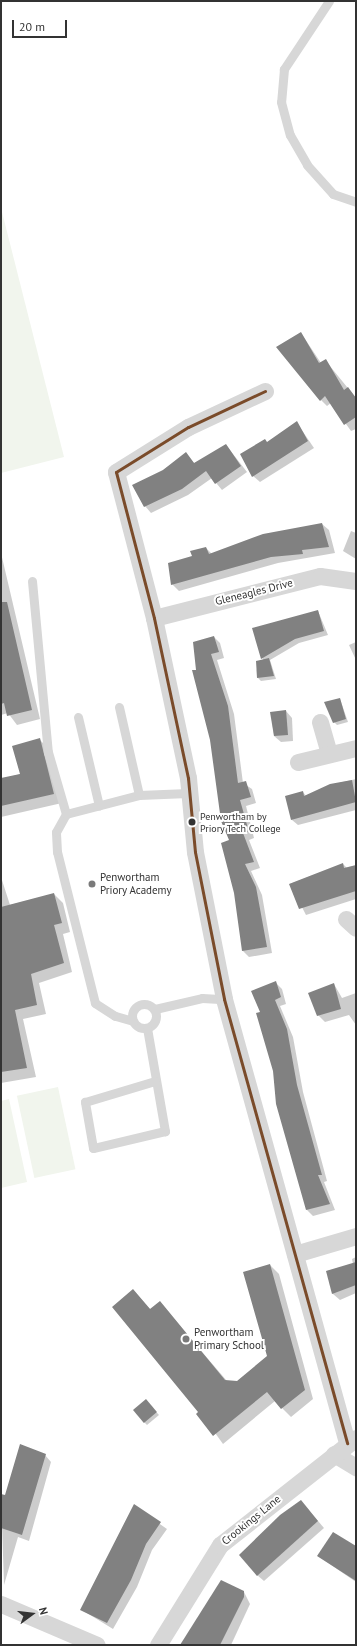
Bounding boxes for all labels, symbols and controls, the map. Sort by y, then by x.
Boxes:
scale bar [14,12,69,38]
text: 20 m [19,19,45,34]
street label: Gleneagles Drive [214,576,294,608]
place label: Penwortham by Priory Tech College [200,810,281,834]
marker: Penwortham by Priory Tech College [187,817,197,827]
place label: Penwortham Priory Academy [100,871,172,897]
marker: Penwortham Priory Academy [87,879,97,889]
place label: Penwortham Primary School [194,1326,264,1352]
marker: Penwortham Primary School [181,1334,191,1344]
street label: Crookings Lane [219,1492,283,1548]
north arrow [12,1594,52,1634]
text: N [36,1606,51,1616]

